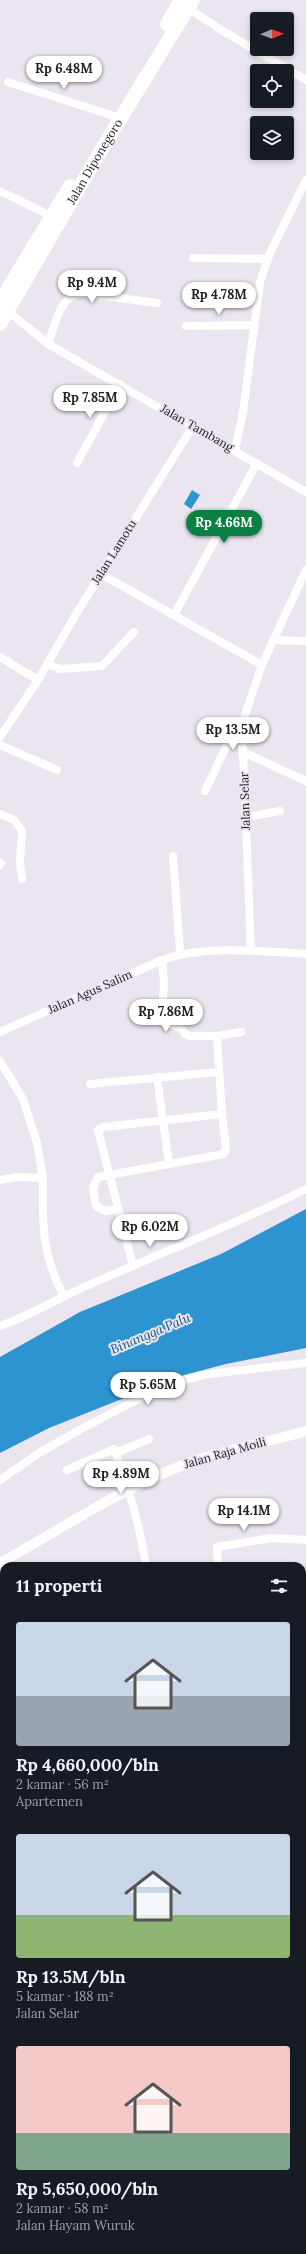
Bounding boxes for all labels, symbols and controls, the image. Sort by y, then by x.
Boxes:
north arrow [250,12,294,56]
map controls [250,12,294,160]
pin: Rp 6.48M [23,56,105,90]
text: Rp 6.48M [35,60,93,77]
button: locate [250,64,294,108]
street label: Jalan Diponegoro [63,116,125,208]
button: layers [250,116,294,160]
pin: Rp 9.4M [55,270,129,304]
text: Rp 9.4M [67,274,117,291]
pin: Rp 4.78M [178,282,260,316]
text: Rp 4.78M [191,286,247,303]
pin: Rp 7.85M [49,385,131,419]
text: Rp 7.85M [62,389,118,406]
street label: Jalan Tambang [157,400,237,455]
pin: Rp 4.66M [183,510,265,544]
text: Rp 4.66M [195,514,253,531]
street label: Jalan Lamotu [87,517,139,588]
pin: Rp 13.5M [192,717,274,751]
text: Rp 13.5M [205,721,261,738]
street label: Jalan Selar [236,771,253,831]
street label: Jalan Agus Salim [44,966,135,1017]
pin: Rp 7.86M [125,999,207,1033]
text: Rp 7.86M [138,1003,194,1020]
pin: Rp 6.02M [109,1214,191,1248]
text: Rp 6.02M [121,1218,179,1235]
water label: Binangga Palu [108,1309,193,1358]
pin: Rp 5.65M [107,1372,189,1406]
text: Rp 5.65M [119,1376,177,1393]
street label: Jalan Raja Moili [181,1434,268,1472]
pin: Rp 4.89M [80,1461,162,1495]
text: Rp 4.89M [92,1465,150,1482]
pin: Rp 14.1M [203,1498,285,1532]
text: Rp 14.1M [217,1502,271,1519]
text: 11 properti [16,1575,102,1597]
icon: filters [268,1575,290,1597]
icon: home [117,1648,189,1720]
text: Rp 4,660,000/bln [16,1754,159,1776]
text: 2 kamar · 56 m² [16,1776,109,1793]
text: Apartemen [16,1793,83,1810]
icon: home [117,1860,189,1932]
text: Rp 13.5M/bln [16,1966,126,1988]
text: 5 kamar · 188 m² [16,1988,114,2005]
text: Jalan Selar [16,2005,79,2022]
icon: home [117,2072,189,2144]
text: Rp 5,650,000/bln [16,2178,158,2200]
text: 2 kamar · 58 m² [16,2200,109,2217]
text: Jalan Hayam Wuruk [16,2217,135,2234]

